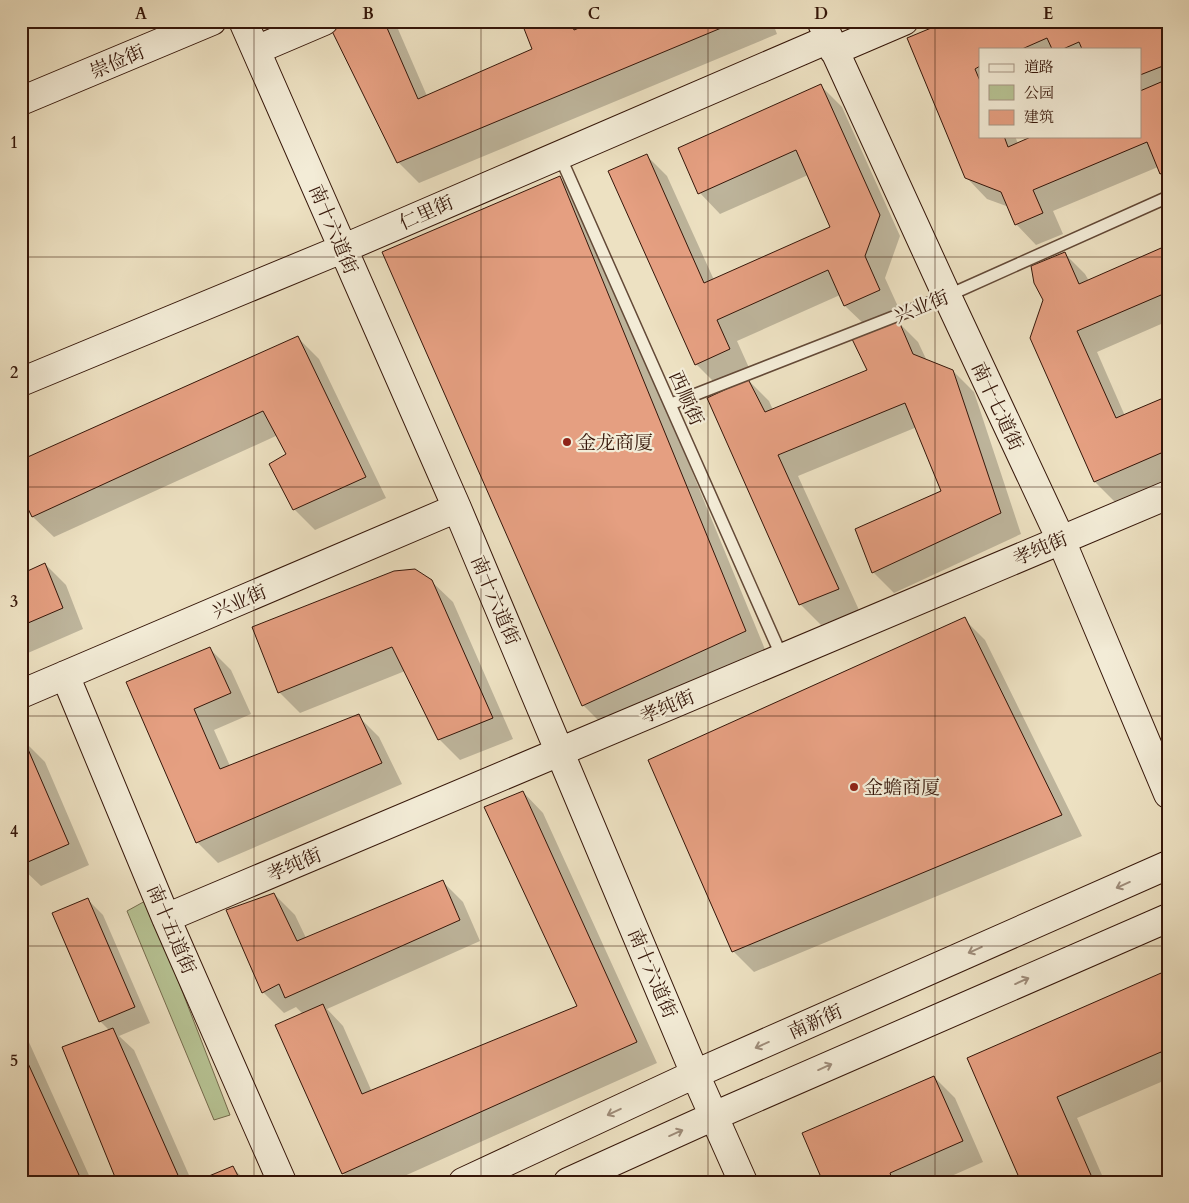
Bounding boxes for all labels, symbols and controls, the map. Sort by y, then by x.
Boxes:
text: A [135,3,147,25]
text: B [362,3,374,25]
text: C [588,3,600,25]
text: D [814,3,828,25]
text: E [1043,3,1053,25]
street label: 崇俭街 [86,39,149,85]
legend [979,48,1142,138]
text: 道路 [1024,57,1054,77]
text: 公园 [1024,83,1054,103]
text: 建筑 [1024,107,1054,127]
text: 1 [10,132,18,154]
street label: 南十六道街 [303,181,364,278]
street label: 仁里街 [395,189,458,236]
street label: 兴业街 [890,284,953,330]
street label: 南十七道街 [965,358,1029,455]
text: 2 [10,362,18,384]
street label: 西顺街 [663,367,710,430]
place label: 金龙商厦 [577,430,653,456]
marker: 金龙商厦 [561,436,573,448]
street label: 孝纯街 [1009,526,1072,572]
street label: 南十六道街 [465,552,526,649]
street label: 兴业街 [208,579,271,625]
text: 3 [10,591,18,613]
street label: 孝纯街 [636,684,699,730]
place label: 金蟾商厦 [864,775,940,801]
marker: 金蟾商厦 [848,781,860,793]
text: 4 [10,821,18,843]
street label: 孝纯街 [263,842,326,888]
one-way arrow [1116,880,1131,890]
street label: 南十五道街 [141,881,202,978]
street label: 南十六道街 [622,925,683,1022]
one-way arrow [968,946,983,956]
one-way arrow [1014,976,1029,986]
street label: 南新街 [784,998,847,1045]
one-way arrow [755,1040,770,1050]
text: 5 [10,1050,18,1072]
one-way arrow [817,1062,832,1072]
one-way arrow [607,1107,622,1117]
one-way arrow [668,1127,683,1137]

